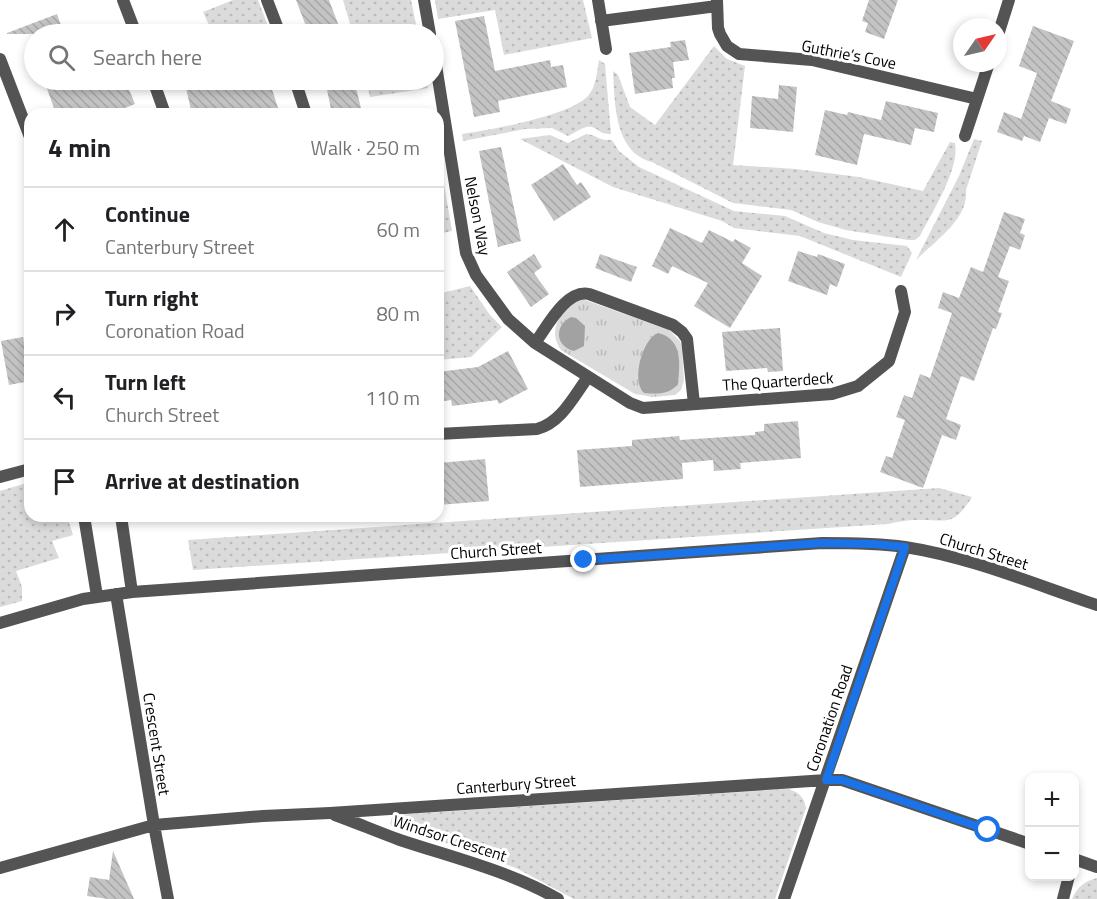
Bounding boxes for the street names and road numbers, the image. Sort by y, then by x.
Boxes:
street label: Guthrie’s Cove [800,33,898,75]
street label: Nelson Way [459,174,497,258]
street label: The Quarterdeck [722,365,835,397]
street label: Church Street [937,526,1032,576]
street label: Church Street [450,535,543,565]
street label: Coronation Road [799,661,859,775]
street label: Crescent Street [137,691,177,797]
street label: Canterbury Street [456,768,577,800]
street label: Windsor Crescent [390,808,510,868]

